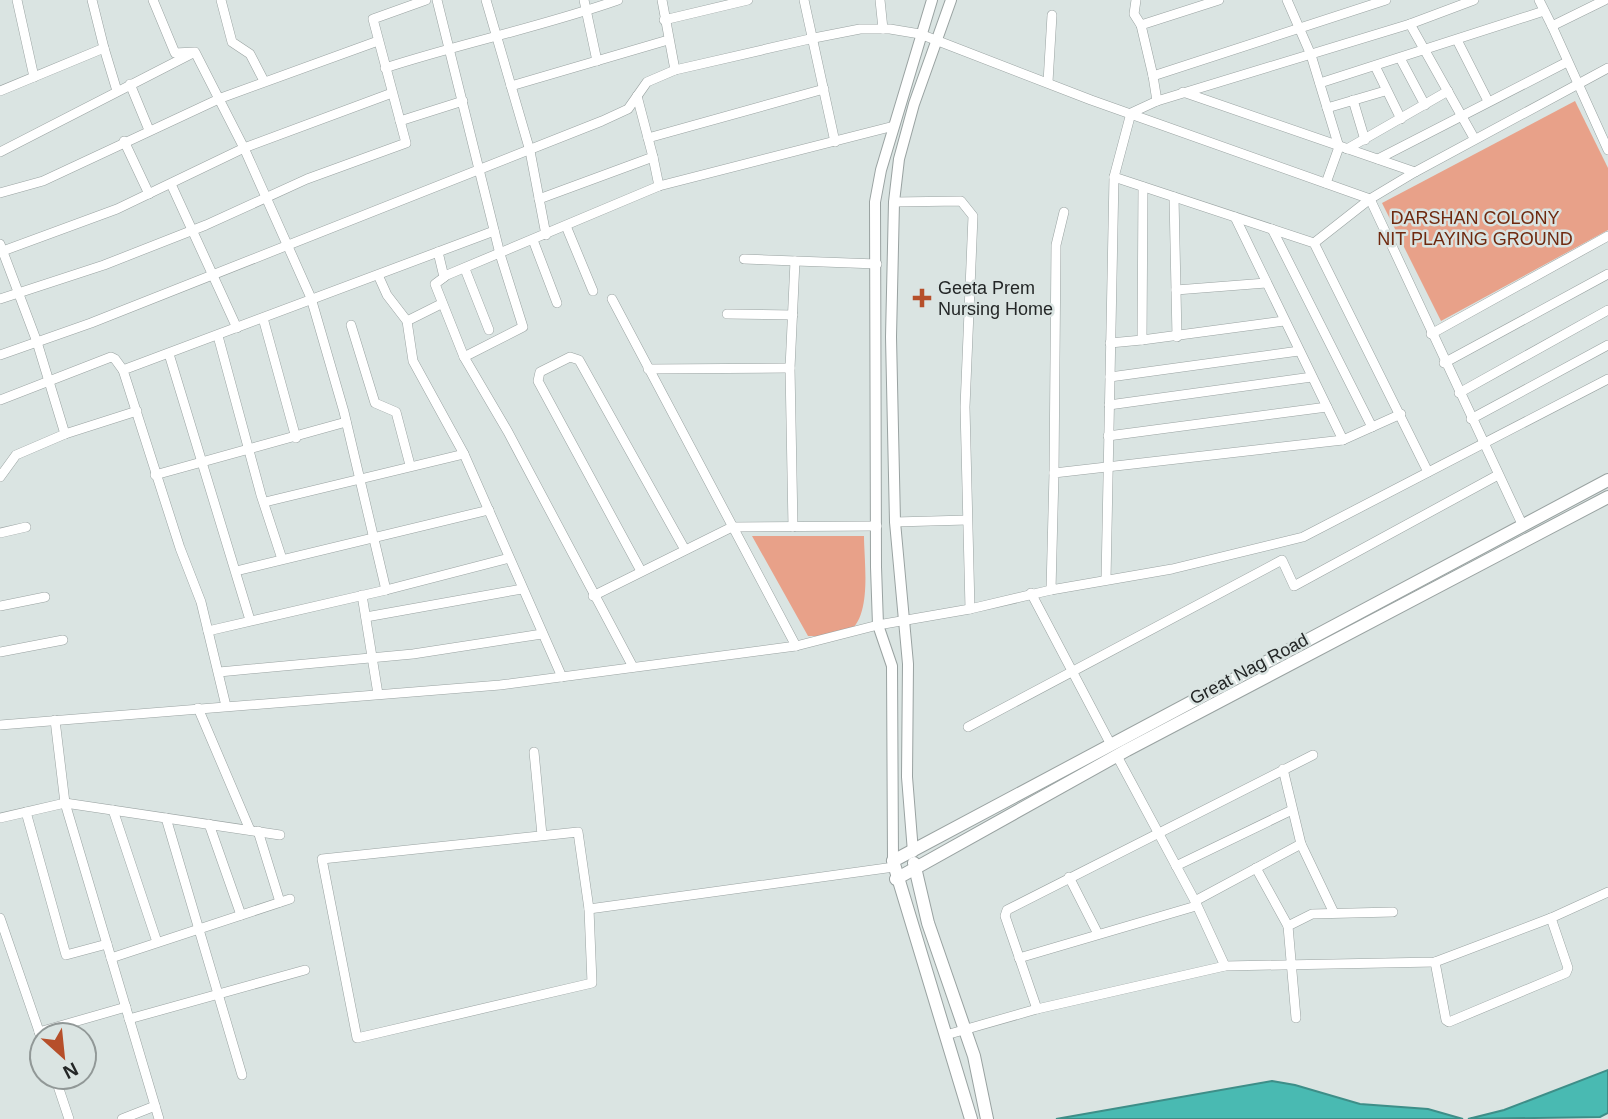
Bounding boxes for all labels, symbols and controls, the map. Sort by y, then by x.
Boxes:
park label: DARSHAN COLONY NIT PLAYING GROUND [1377,208,1573,249]
place label: Geeta Prem Nursing Home [938,278,1053,319]
marker: Geeta Prem Nursing Home [912,288,932,308]
street label: Great Nag Road [1186,629,1312,709]
north arrow [28,1021,98,1091]
text: N [60,1058,81,1083]

